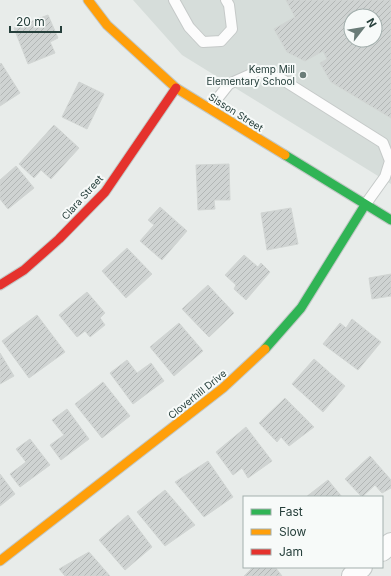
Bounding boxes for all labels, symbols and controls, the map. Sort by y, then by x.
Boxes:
scale bar [10,8,61,34]
north arrow [343,8,383,48]
text: 20 m [16,14,45,29]
text: N [363,16,380,30]
place label: Kemp Mill Elementary School [206,63,295,87]
marker: Kemp Mill Elementary School [298,70,308,80]
street label: Sisson Street [206,90,266,134]
street label: Clara Street [59,172,106,222]
street label: Cloverhill Drive [165,367,229,421]
legend [243,496,383,568]
text: Fast [279,504,303,519]
text: Slow [279,524,307,539]
text: Jam [279,544,303,559]

